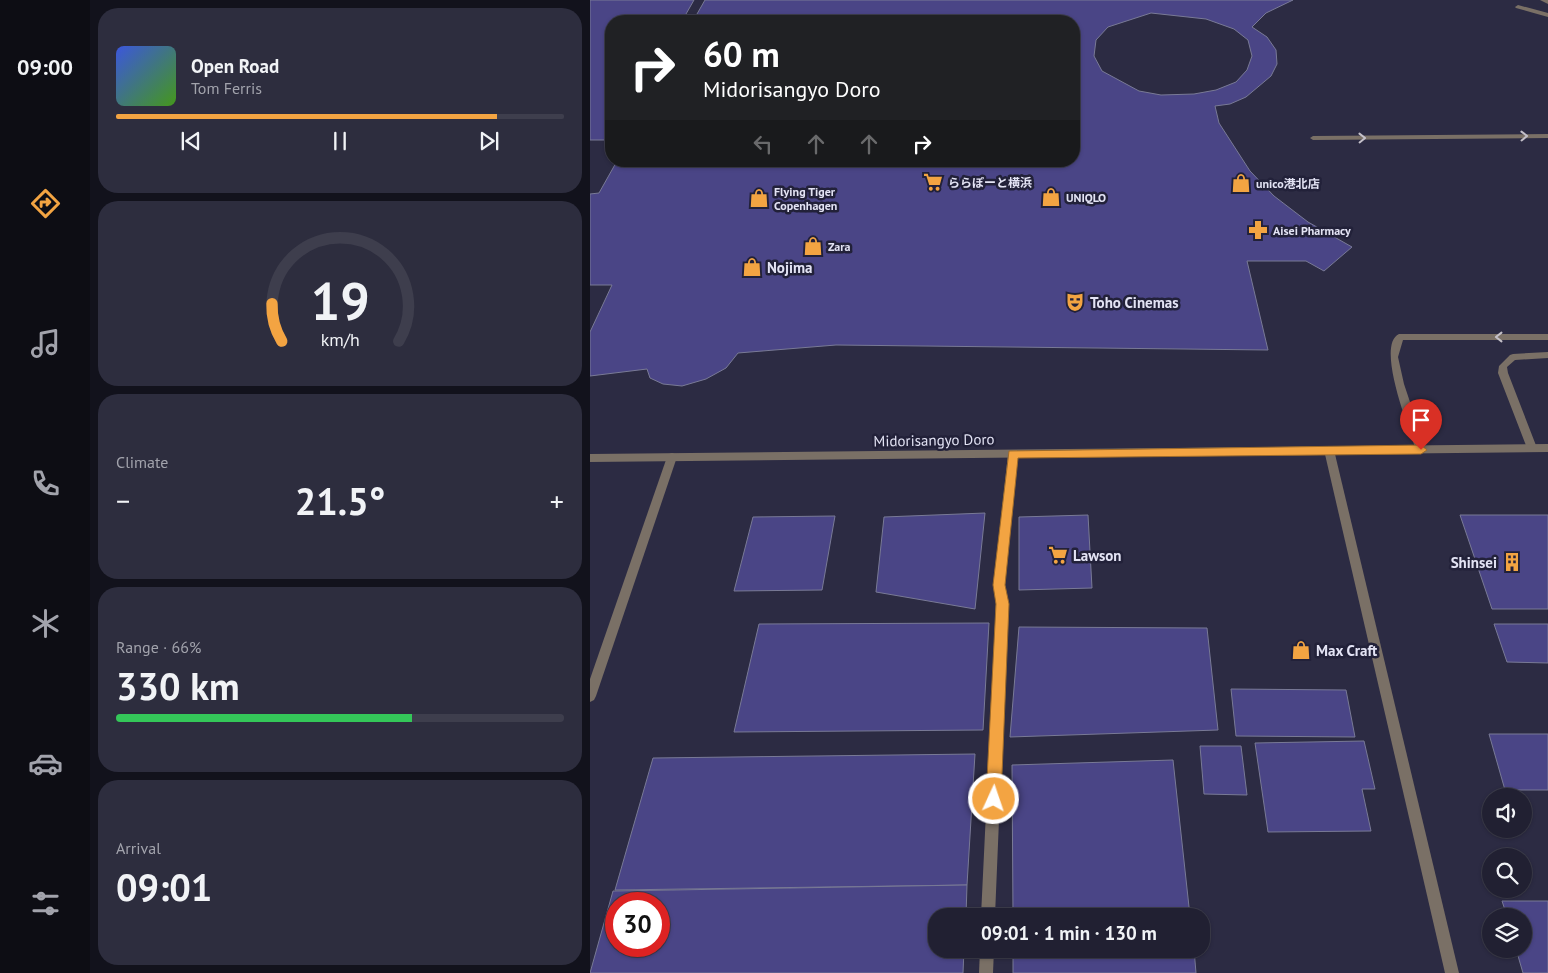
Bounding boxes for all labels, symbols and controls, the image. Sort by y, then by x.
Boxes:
text: 60 m [703,31,780,77]
icon: right [620,35,685,100]
text: 09:00 [17,53,73,81]
text: Open Road [191,54,279,78]
text: Midorisangyo Doro [703,75,880,103]
text: Tom Ferris [191,78,262,98]
icon: previous [177,127,205,155]
icon: pause [326,127,354,155]
icon: next [475,127,503,155]
icon: left [749,130,777,158]
icon: ahead [802,130,830,158]
icon: ahead [855,130,883,158]
icon: right [908,130,936,158]
one-way arrow [1521,131,1529,141]
one-way arrow [1358,133,1366,143]
supermarket icon: ららぽーと横浜 [922,171,944,193]
shop icon: unico港北店 [1230,172,1252,194]
place label: ららぽーと横浜 [948,175,1032,190]
place label: unico港北店 [1256,176,1320,191]
place label: Flying Tiger Copenhagen [774,184,837,213]
icon: directions [28,186,63,221]
shop icon: UNIQLO [1040,186,1062,208]
shop icon: Flying Tiger Copenhagen [748,187,770,209]
place label: UNIQLO [1066,190,1106,205]
pharmacy icon: Aisei Pharmacy [1247,219,1269,241]
place label: Aisei Pharmacy [1273,223,1351,238]
shop icon: Zara [802,235,824,257]
place label: Zara [828,239,851,254]
shop icon: Nojima [741,256,763,278]
place label: Nojima [767,258,812,277]
text: 19 [311,267,369,334]
theatre icon: Toho Cinemas [1064,291,1086,313]
place label: Toho Cinemas [1090,293,1179,312]
icon: music [28,326,63,361]
text: km/h [320,328,360,351]
one-way arrow [1495,332,1503,342]
pin [1400,399,1442,450]
icon: arrive [1407,406,1435,434]
street label: Midorisangyo Doro [873,429,995,451]
text: Climate [116,452,168,472]
icon: phone [28,466,63,501]
text: 21.5° [295,476,385,525]
text: − [116,482,130,519]
text: + [550,482,564,519]
supermarket icon: Lawson [1047,544,1069,566]
place label: Lawson [1073,546,1122,565]
building icon: Shinsei [1501,551,1523,573]
place label: Shinsei [1451,553,1497,572]
icon: climate [28,606,63,641]
text: Range · 66% [116,637,201,657]
shop icon: Max Craft [1290,639,1312,661]
place label: Max Craft [1316,641,1378,660]
text: 330 km [116,661,240,710]
icon: car [28,746,63,781]
position arrow [967,772,1019,824]
map controls [1482,788,1532,958]
button: sound [1482,788,1532,838]
text: Arrival [116,838,161,858]
button: search [1482,848,1532,898]
text: 09:01 [116,862,212,911]
icon: filters [28,886,63,921]
speed limit sign: 30 [605,892,670,957]
button: layers [1482,908,1532,958]
text: 09:01 · 1 min · 130 m [981,921,1157,945]

